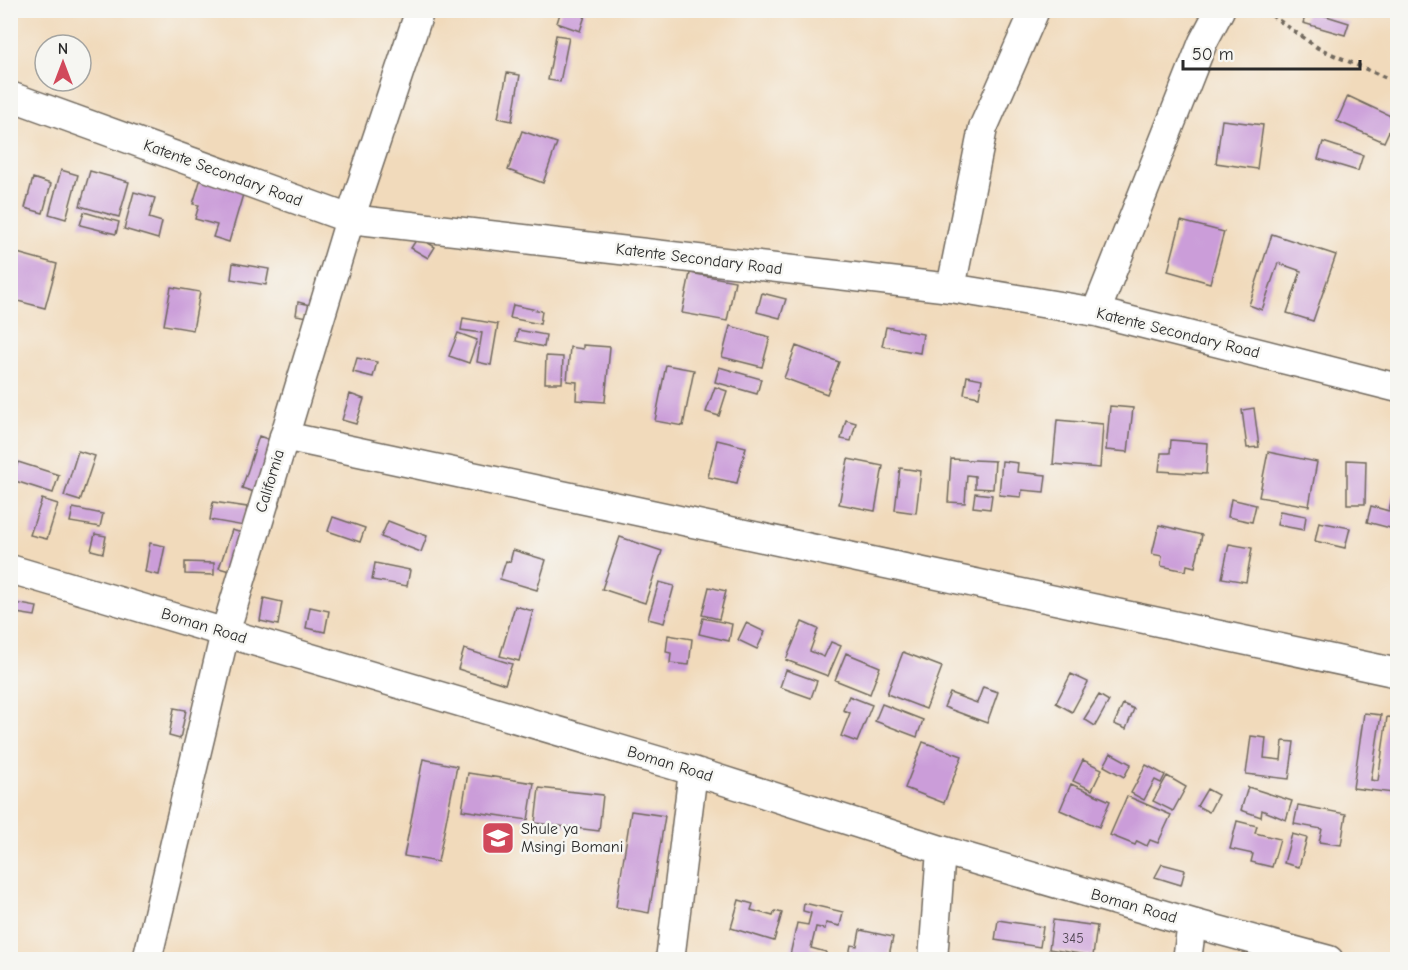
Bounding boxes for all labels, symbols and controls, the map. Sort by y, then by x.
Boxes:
north arrow [33,33,93,93]
scale bar [1183,33,1360,71]
text: N [58,40,68,58]
text: 50 m [1192,44,1234,65]
street label: Katente Secondary Road [141,136,305,210]
street label: Katente Secondary Road [615,240,783,278]
street label: Katente Secondary Road [1094,304,1262,362]
street label: California [252,447,288,515]
street label: Boman Road [159,604,249,648]
street label: Boman Road [625,742,715,786]
school or university icon: Shule ya Msingi Bomani [480,820,516,856]
place label: Shule ya Msingi Bomani [521,820,623,856]
street label: Boman Road [1089,885,1179,927]
house number: 345 [1062,930,1084,947]

